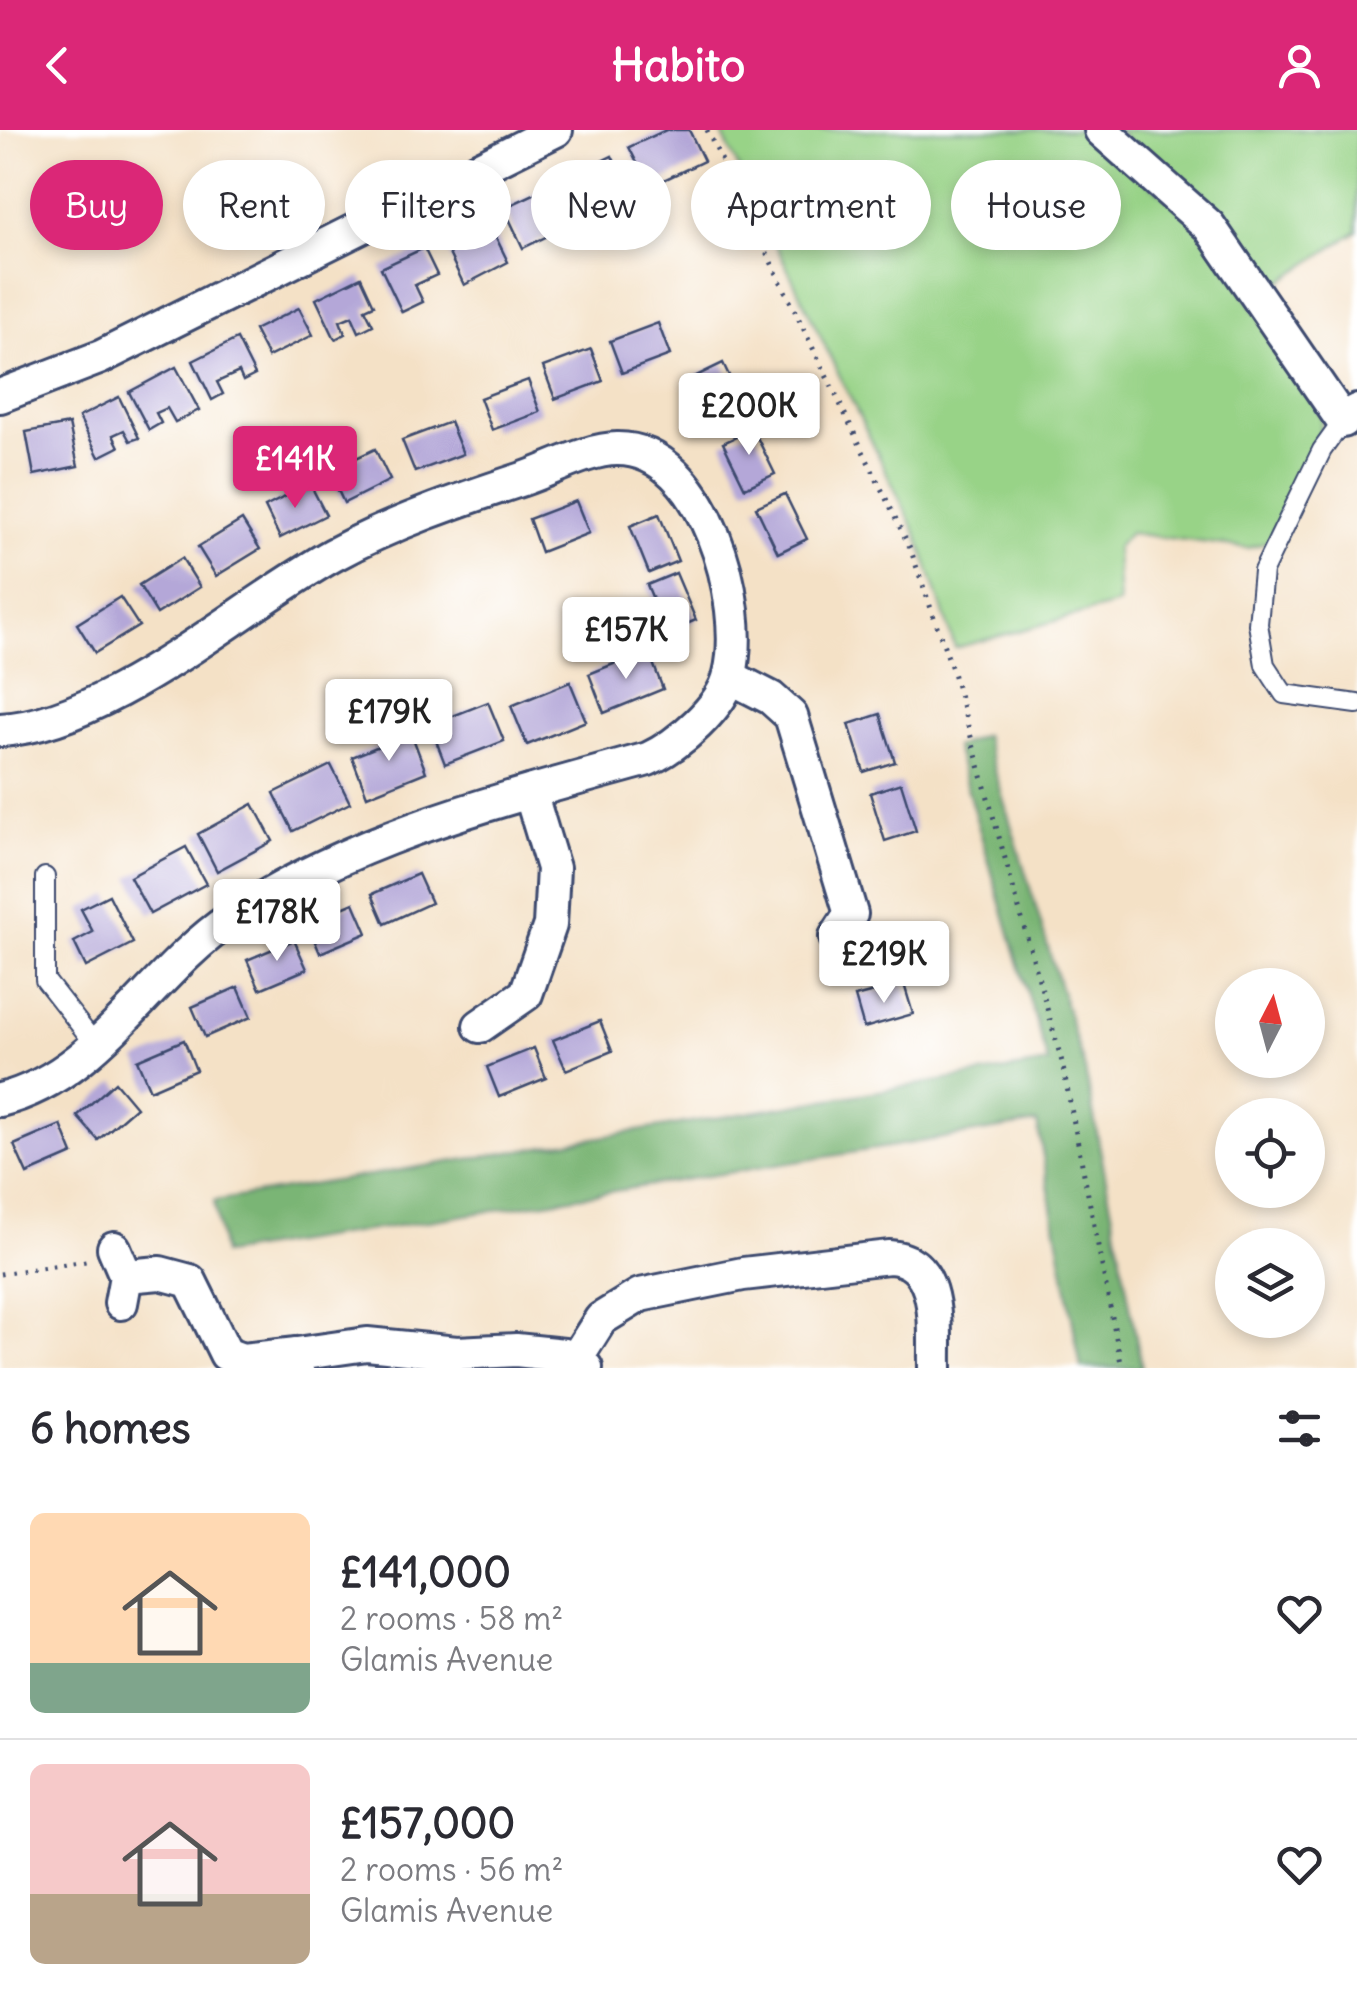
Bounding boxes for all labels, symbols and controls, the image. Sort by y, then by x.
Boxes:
text: Habito [612,37,745,93]
icon: back [30,38,85,93]
icon: person [1272,38,1327,93]
chip: Buy [30,160,163,250]
chip: Rent [183,160,325,250]
chip: Filters [345,160,511,250]
chip: New [531,160,671,250]
chip: Apartment [691,160,931,250]
chip: House [951,160,1121,250]
pin: £200K [679,373,819,458]
text: £200K [701,385,797,426]
pin: £141K [225,426,365,511]
text: £141K [255,438,335,479]
pin: £157K [556,597,696,682]
text: £157K [584,609,668,650]
pin: £179K [319,679,459,764]
text: £179K [347,691,431,732]
pin: £178K [207,879,347,964]
text: £178K [235,891,319,932]
pin: £219K [814,921,954,1006]
text: £219K [841,933,927,974]
north arrow [1215,968,1325,1078]
map controls [1215,968,1325,1338]
button: locate [1215,1098,1325,1208]
button: layers [1215,1228,1325,1338]
icon: filters [1272,1401,1327,1456]
text: 6 homes [30,1402,191,1454]
text: £141,000 [340,1546,511,1598]
icon: home [110,1553,230,1673]
icon: heart [1272,1586,1327,1641]
text: 2 rooms · 58 m² [340,1598,563,1639]
text: Glamis Avenue [340,1639,553,1680]
text: £157,000 [340,1797,515,1849]
icon: home [110,1804,230,1924]
icon: heart [1272,1837,1327,1892]
text: 2 rooms · 56 m² [340,1849,563,1890]
text: Glamis Avenue [340,1890,553,1931]

